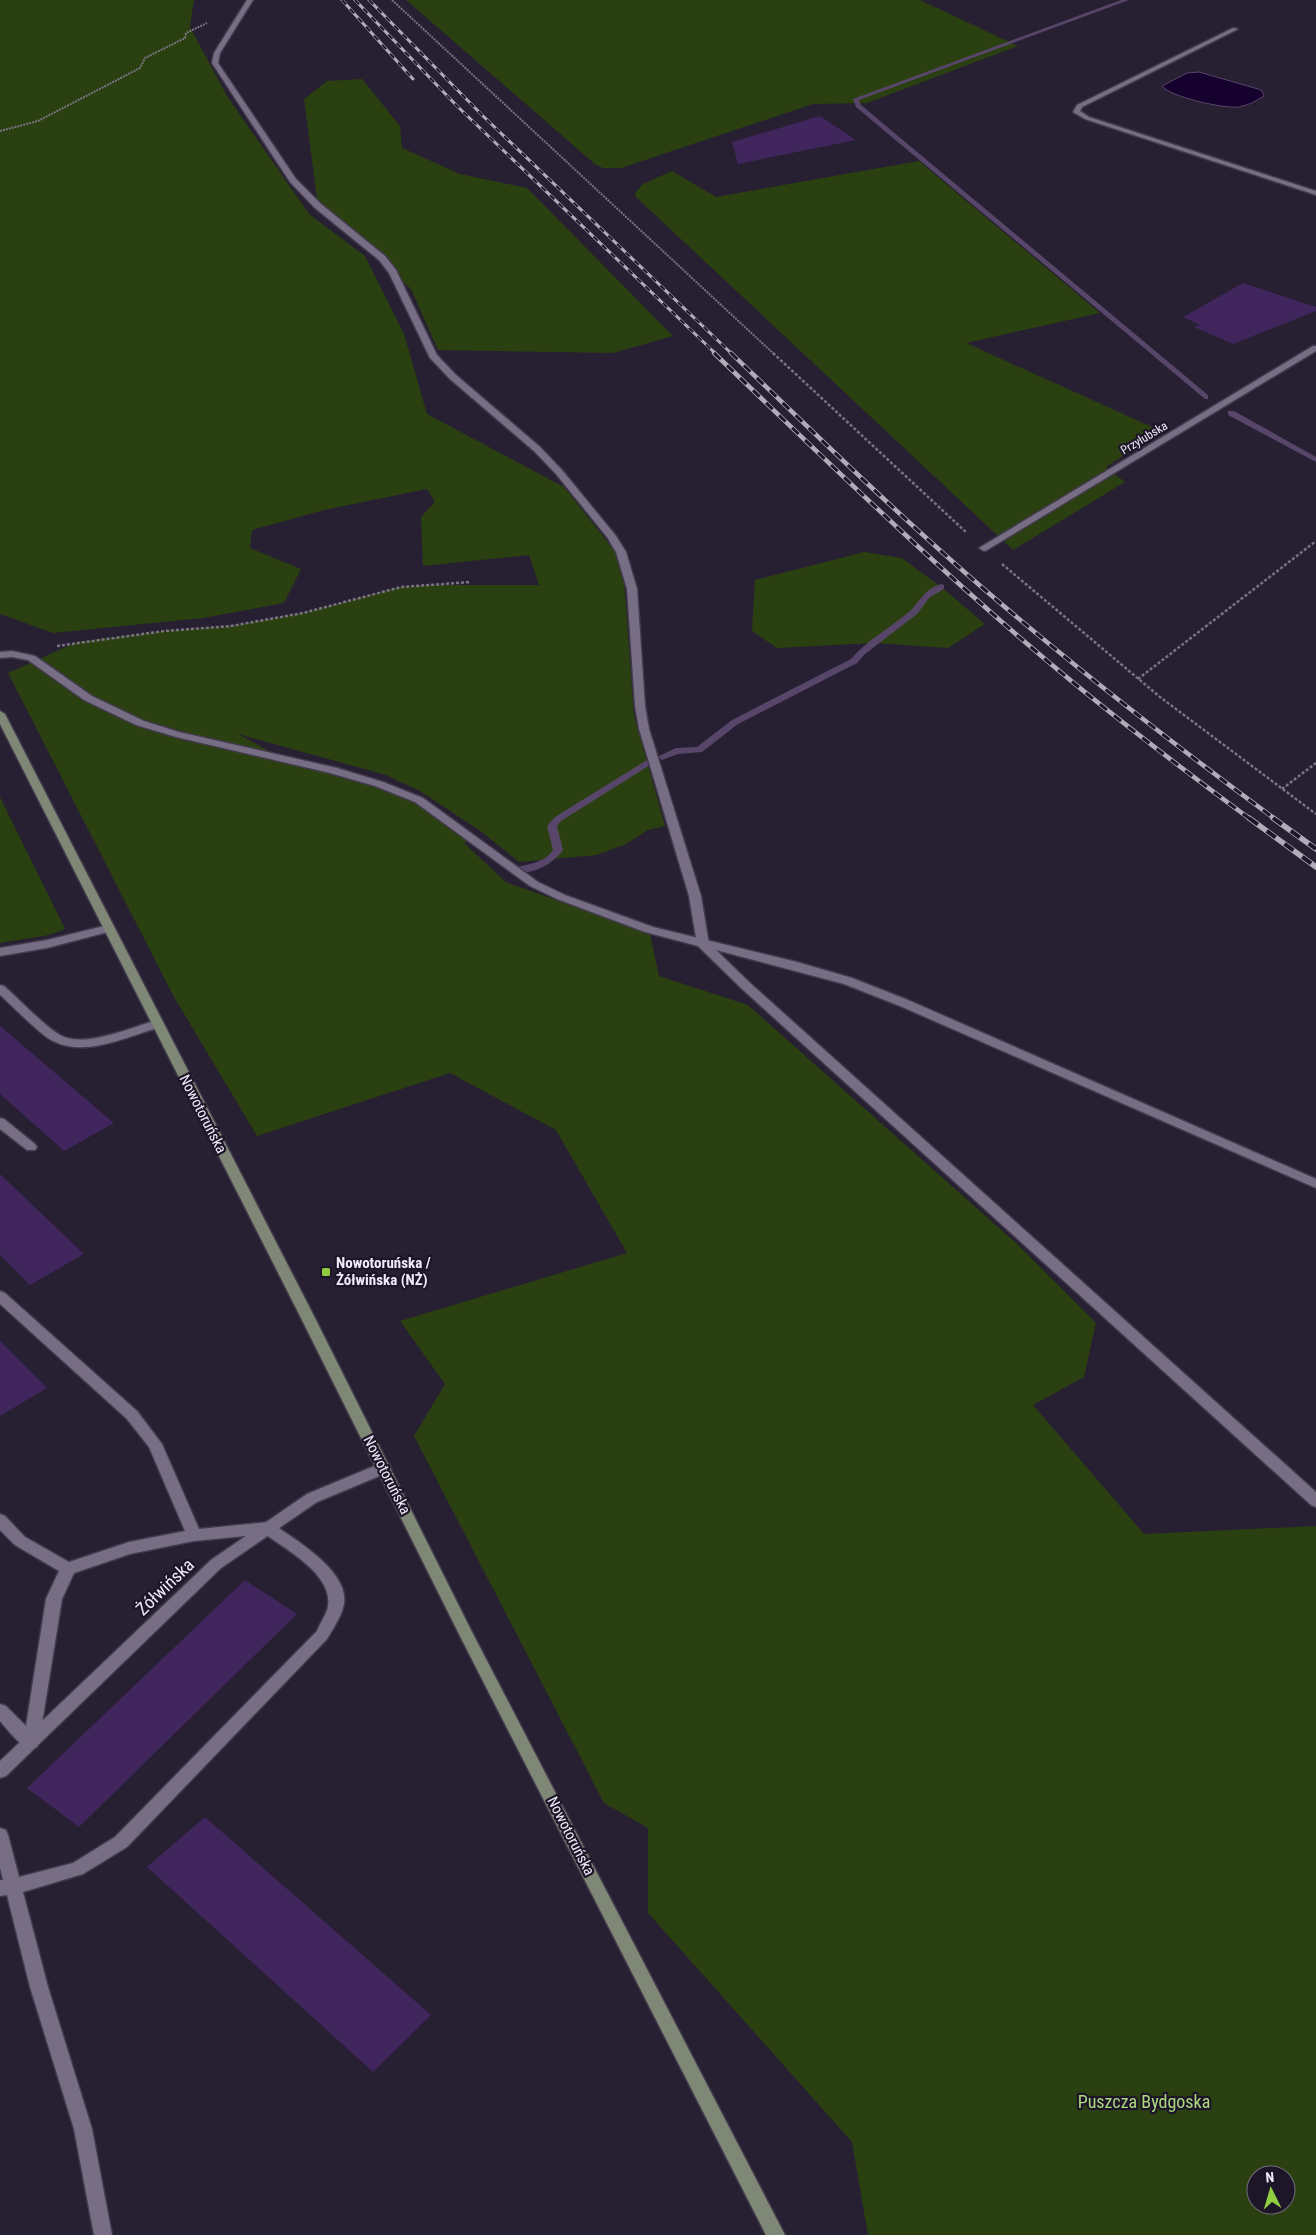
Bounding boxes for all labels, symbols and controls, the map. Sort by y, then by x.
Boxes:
street label: Przyłubska [1118,419,1170,457]
street label: Nowotoruńska [176,1072,230,1156]
place label: Nowotoruńska / Żółwińska (NŻ) [336,1254,431,1289]
marker: Nowotoruńska / Żółwińska (NŻ) [320,1266,332,1278]
street label: Nowotoruńska [360,1433,414,1517]
street label: Żółwińska [131,1554,198,1619]
street label: Nowotoruńska [544,1794,598,1878]
park label: Puszcza Bydgoska [1078,2091,1210,2112]
north arrow [1246,2165,1296,2215]
text: N [1265,2169,1275,2185]

